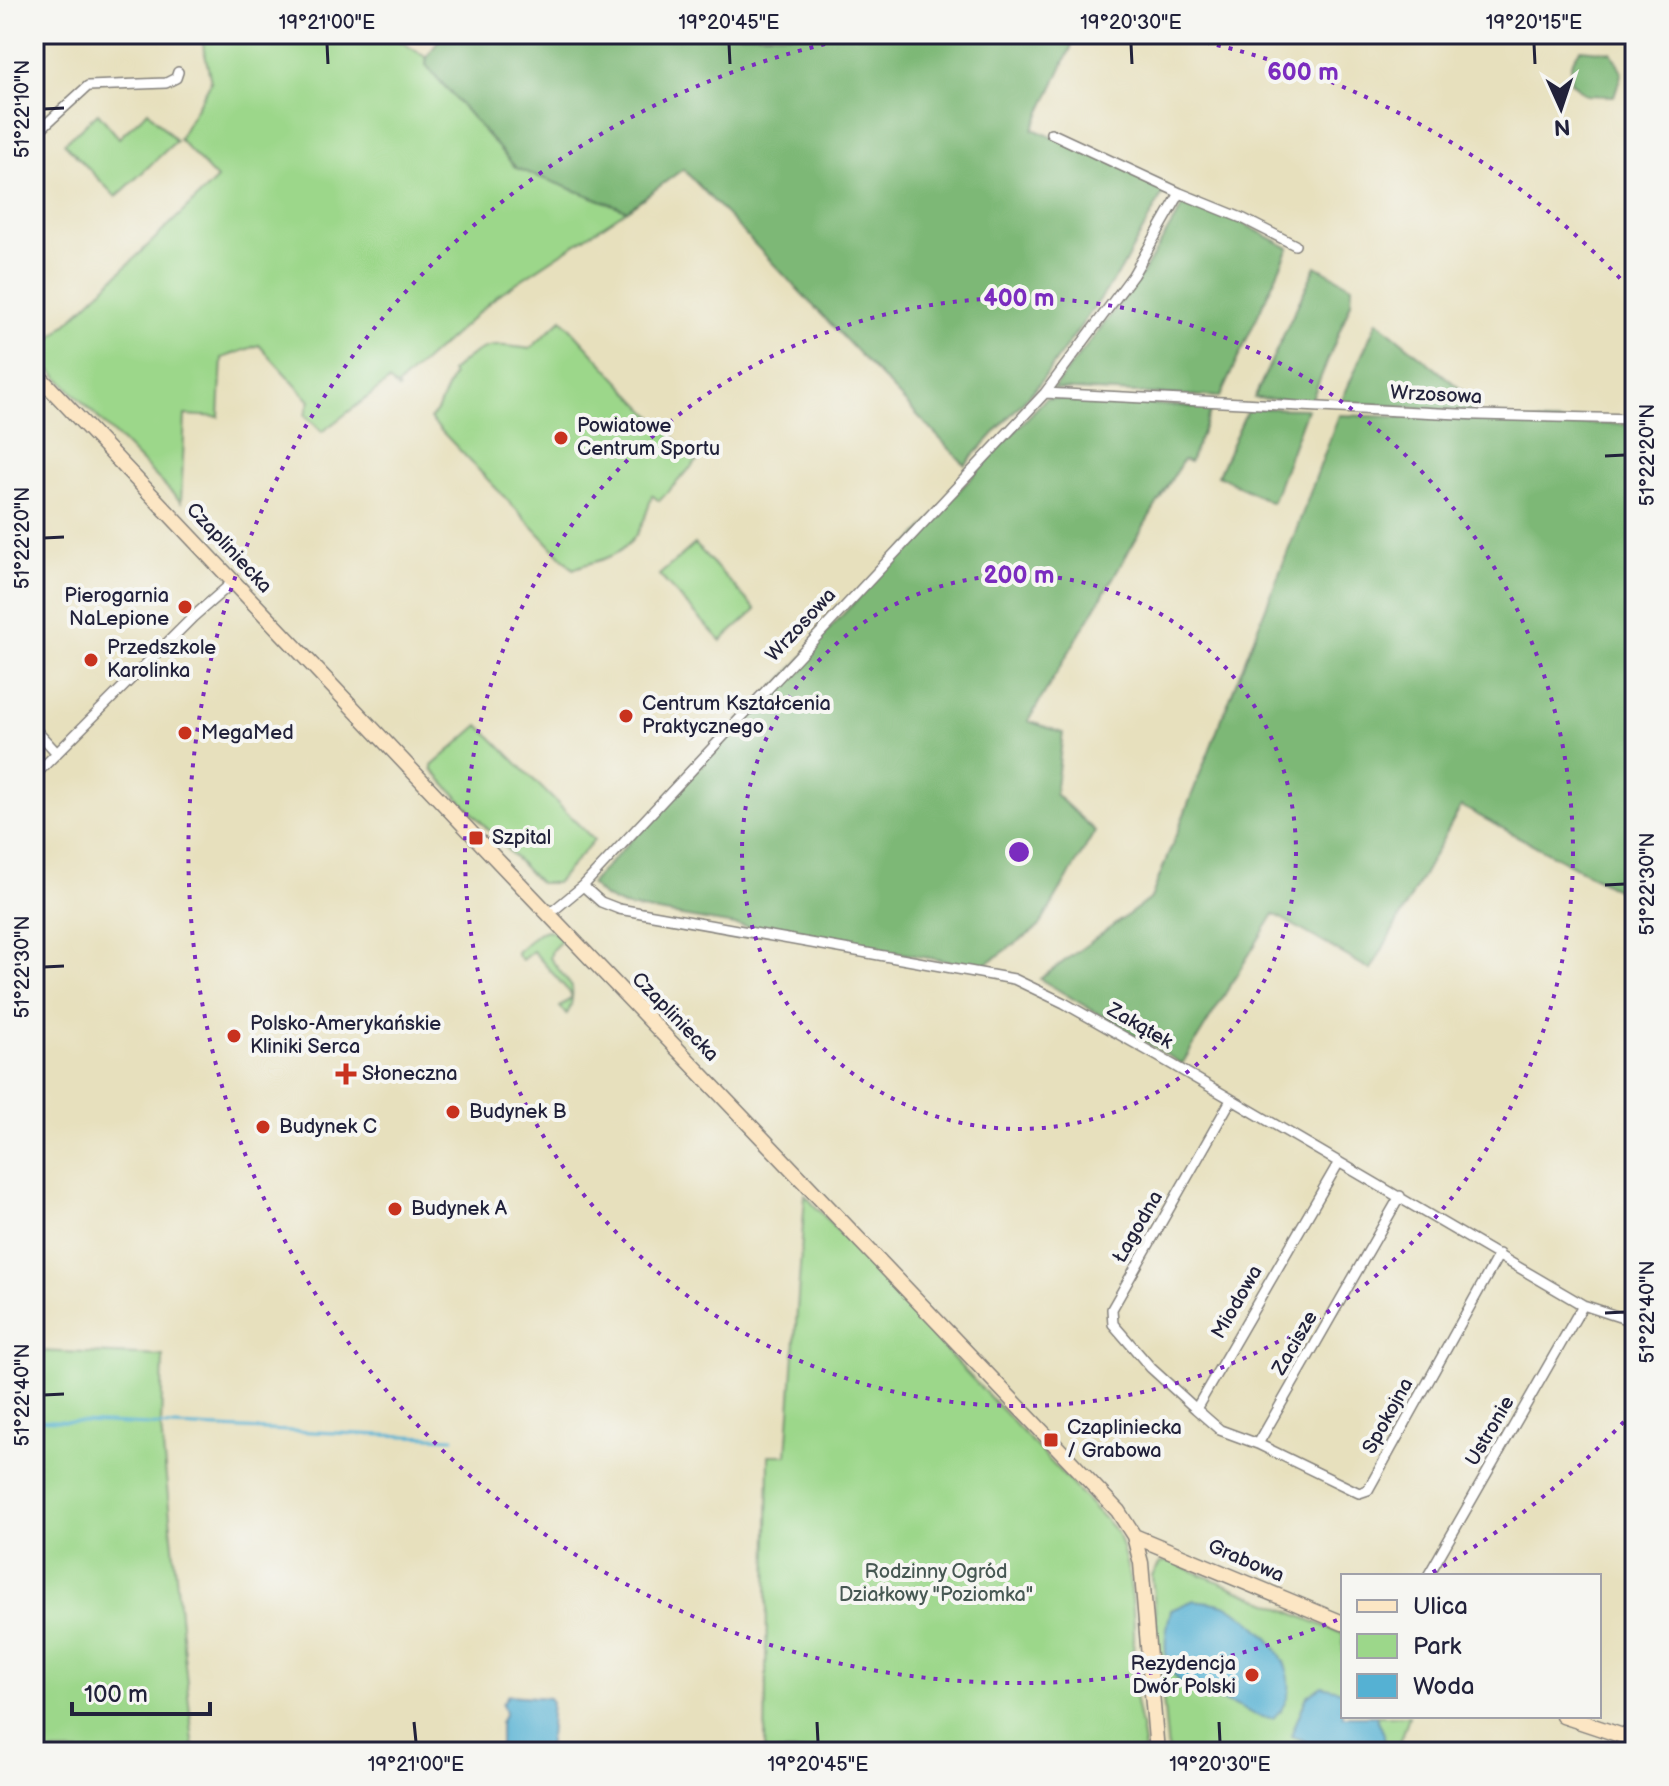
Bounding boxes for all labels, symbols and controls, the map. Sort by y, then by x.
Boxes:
text: 19°21'00"E [279,11,375,35]
text: 19°20'45"E [679,11,779,35]
text: 19°20'30"E [1080,11,1182,35]
text: 19°20'15"E [1486,11,1582,35]
text: 600 m [1267,58,1339,87]
text: 51°22'10"N [11,60,35,158]
north arrow [1521,68,1601,148]
text: N [1553,113,1571,140]
text: 400 m [984,284,1055,313]
street label: Wrzosowa [1389,381,1483,409]
text: 51°22'20"N [1636,404,1660,506]
place label: Powiatowe Centrum Sportu [577,414,720,461]
marker: Powiatowe Centrum Sportu [552,429,570,447]
text: 51°22'20"N [11,487,35,589]
street label: Czapliniecka [181,498,277,598]
text: 200 m [984,561,1054,590]
street label: Wrzosowa [761,583,841,667]
place label: Pierogarnia NaLepione [64,584,169,631]
marker: Pierogarnia NaLepione [176,598,194,616]
place label: Przedszkole Karolinka [107,636,216,683]
marker: Przedszkole Karolinka [82,651,100,669]
place label: Centrum Kształcenia Praktycznego [642,692,831,739]
marker: Centrum Kształcenia Praktycznego [617,707,635,725]
place label: MegaMed [201,721,294,745]
marker: MegaMed [176,724,194,742]
place label: Szpital [492,826,551,850]
marker: Szpital [467,829,485,847]
text: 51°22'30"N [1636,832,1660,936]
centre of rings [1005,838,1033,866]
text: 51°22'30"N [11,915,35,1019]
street label: Czapliniecka [626,967,724,1067]
street label: Zakątek [1102,997,1177,1054]
place label: Polsko-Amerykańskie Kliniki Serca [250,1012,441,1059]
marker: Polsko-Amerykańskie Kliniki Serca [225,1027,243,1045]
place label: Słoneczna [362,1062,458,1086]
marker: Słoneczna [337,1065,355,1083]
place label: Budynek B [469,1100,567,1124]
marker: Budynek B [444,1103,462,1121]
place label: Budynek C [279,1115,377,1139]
marker: Budynek C [254,1118,272,1136]
street label: Łagodna [1108,1187,1168,1267]
place label: Budynek A [411,1197,508,1221]
marker: Budynek A [386,1200,404,1218]
street label: Miodowa [1206,1261,1268,1343]
text: 51°22'40"N [1636,1261,1660,1363]
street label: Zacisze [1267,1307,1323,1380]
text: 51°22'40"N [11,1344,35,1446]
street label: Spokojna [1357,1374,1419,1458]
street label: Ustronie [1460,1392,1520,1470]
place label: Czapliniecka / Grabowa [1067,1416,1182,1463]
marker: Czapliniecka / Grabowa [1042,1431,1060,1449]
street label: Grabowa [1204,1534,1288,1588]
park label: Rodzinny Ogród Działkowy "Poziomka" [839,1560,1033,1607]
legend [1341,1574,1601,1718]
text: Ulica [1413,1592,1468,1621]
text: Park [1413,1632,1461,1661]
place label: Rezydencja Dwór Polski [1131,1652,1236,1699]
scale bar [72,1666,210,1716]
marker: Rezydencja Dwór Polski [1243,1666,1261,1684]
text: Woda [1413,1672,1475,1701]
text: 100 m [84,1680,148,1709]
text: 19°21'00"E [368,1753,464,1777]
text: 19°20'45"E [768,1753,868,1777]
text: 19°20'30"E [1169,1753,1271,1777]

